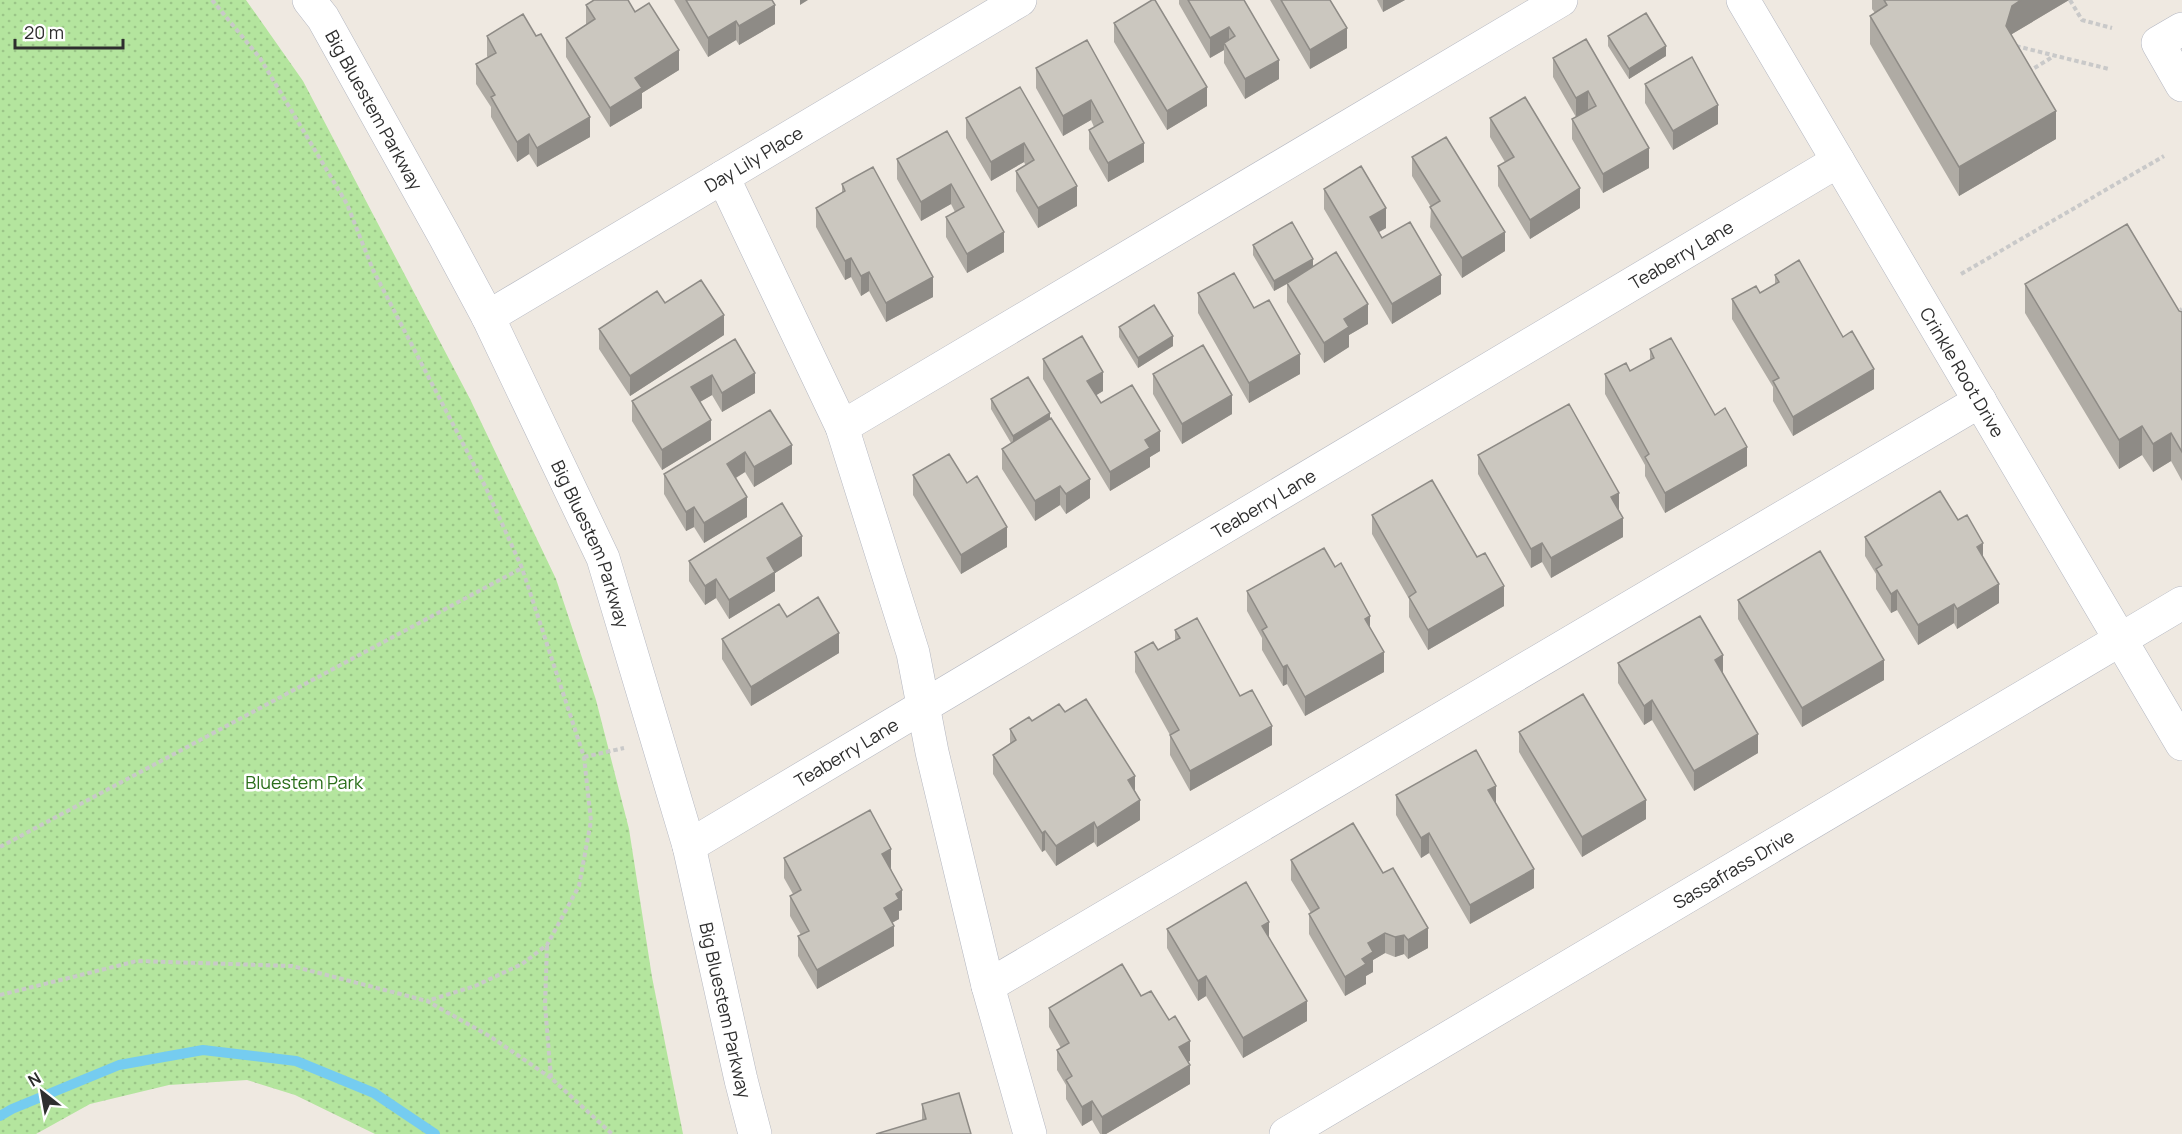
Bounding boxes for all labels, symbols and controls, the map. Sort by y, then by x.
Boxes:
scale bar [15,12,123,50]
text: 20 m [24,20,64,44]
street label: Big Bluestem Parkway [320,26,429,195]
street label: Day Lily Place [700,120,807,197]
street label: Teaberry Lane [1625,214,1738,295]
street label: Crinkle Root Drive [1915,303,2010,442]
street label: Big Bluestem Parkway [546,456,635,631]
street label: Teaberry Lane [1207,463,1320,544]
street label: Teaberry Lane [790,712,903,793]
park label: Bluestem Park [245,770,364,794]
street label: Sassafrass Drive [1668,824,1798,914]
street label: Big Bluestem Parkway [694,920,757,1101]
north arrow [12,1062,72,1122]
text: N [24,1067,45,1092]

